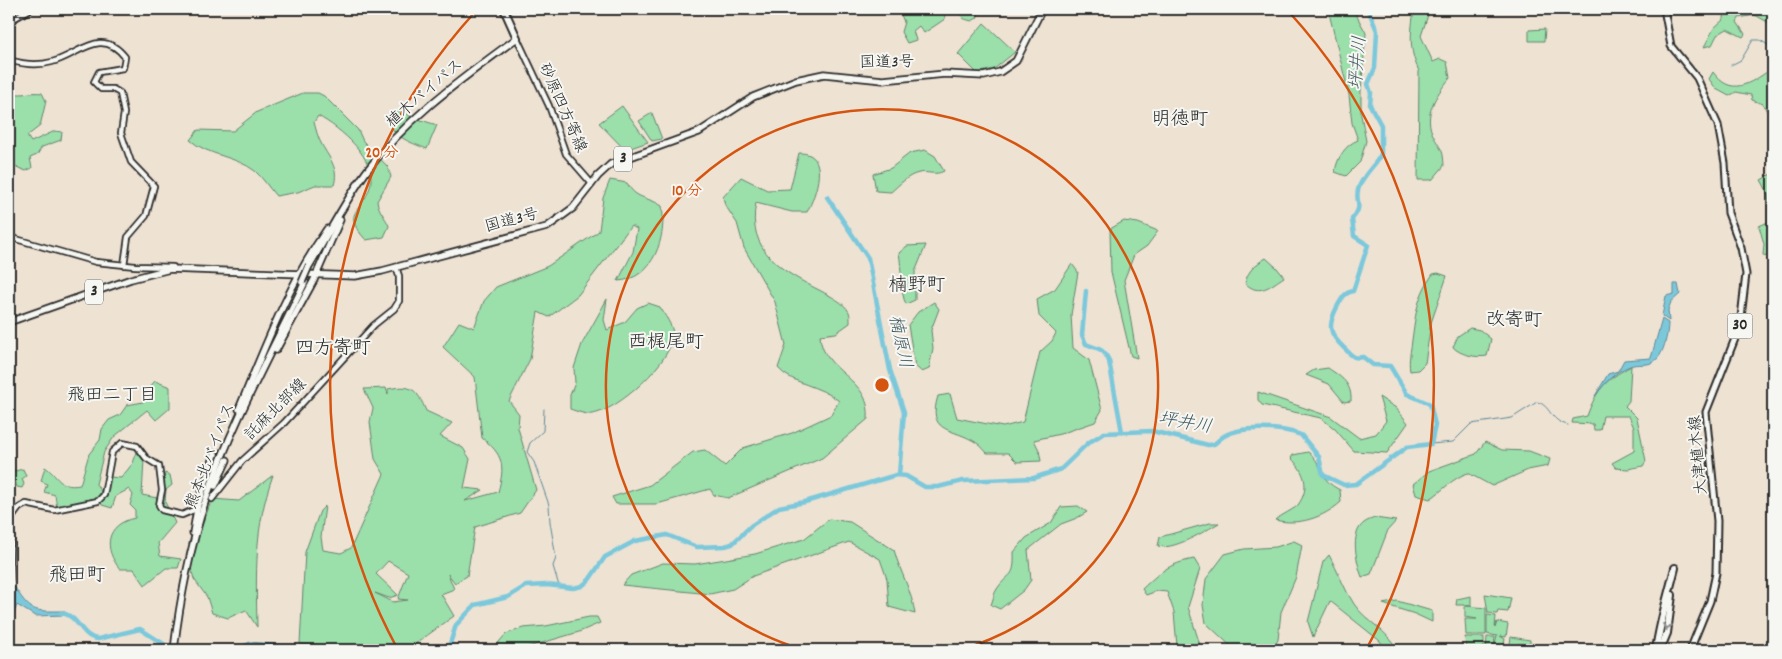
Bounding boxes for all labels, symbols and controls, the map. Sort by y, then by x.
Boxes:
water label: 坪井川 [1344,35,1374,91]
street label: 国道3号 [859,51,915,75]
street label: 植木バイパス [381,54,469,134]
street label: 砂原四方寄線 [532,59,592,157]
district label: 明徳町 [1151,107,1209,134]
text: 20 分 [365,143,399,165]
road number: 3 [614,146,632,172]
text: 10 分 [672,181,702,203]
street label: 国道3号 [482,203,542,239]
district label: 楠野町 [888,273,946,300]
road number: 3 [85,280,103,304]
district label: 改寄町 [1485,308,1543,335]
water label: 楠原川 [881,313,917,371]
road number: 30 [1728,314,1752,338]
district label: 西梶尾町 [628,330,704,357]
district label: 四方寄町 [295,336,371,363]
street label: 託麻北部線 [240,374,312,446]
centre of rings [873,376,891,394]
district label: 飛田二丁目 [67,384,157,409]
street label: 熊本北バイパス [180,400,242,512]
water label: 坪井川 [1156,407,1214,441]
street label: 大津植木線 [1684,414,1714,496]
district label: 飛田町 [48,563,106,590]
one-way arrow [1663,623,1673,632]

